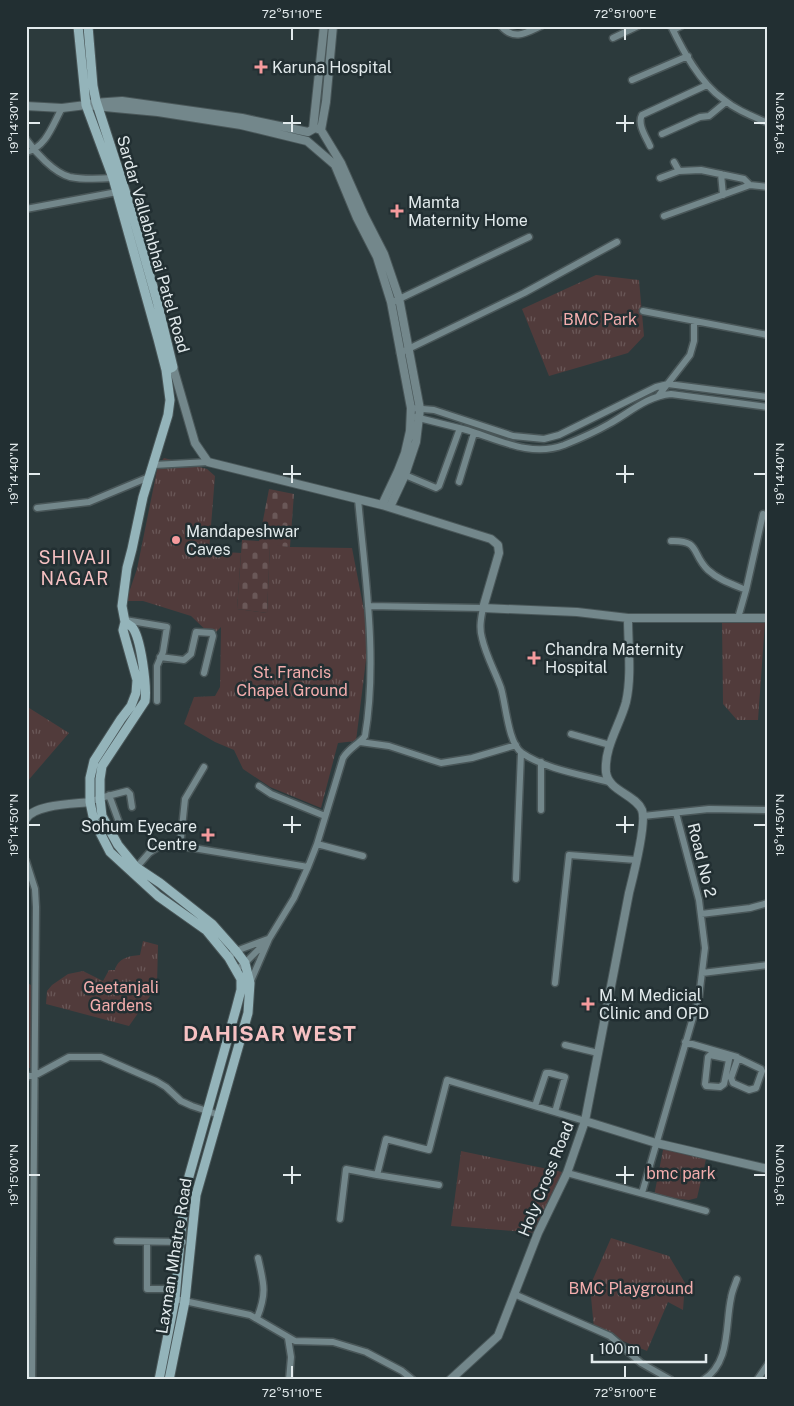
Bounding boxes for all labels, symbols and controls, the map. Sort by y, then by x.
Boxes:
text: 72°51'10"E [262,7,322,21]
text: 72°51'00"E [594,7,656,21]
place label: Karuna Hospital [272,58,392,77]
marker: Karuna Hospital [254,60,268,74]
text: 19°14'30"N [7,92,21,154]
text: 19°14'30"N [773,92,787,154]
street label: Sardar Vallabhbhai Patel Road [113,133,193,355]
place label: Mamta Maternity Home [408,193,528,230]
marker: Mamta Maternity Home [390,204,404,218]
park label: BMC Park [563,310,637,329]
text: 19°14'40"N [7,443,21,505]
text: 19°14'40"N [773,443,787,505]
place label: Mandapeshwar Caves [186,522,300,559]
marker: Mandapeshwar Caves [170,534,182,546]
district label: SHIVAJI NAGAR [39,547,111,589]
place label: Chandra Maternity Hospital [545,640,684,677]
marker: Chandra Maternity Hospital [527,651,541,665]
park label: St. Francis Chapel Ground [236,663,348,700]
text: 19°14'50"N [7,794,21,856]
text: 19°14'50"N [773,794,787,856]
place label: Sohum Eyecare Centre [81,817,197,854]
street label: Road No 2 [684,821,720,899]
marker: Sohum Eyecare Centre [201,828,215,842]
park label: Geetanjali Gardens [83,978,159,1015]
place label: M. M Medicial Clinic and OPD [599,986,709,1023]
marker: M. M Medicial Clinic and OPD [581,997,595,1011]
district label: DAHISAR WEST [183,1021,357,1046]
street label: Holy Cross Road [514,1119,578,1239]
text: 19°15'00"N [7,1144,21,1206]
text: 19°15'00"N [773,1144,787,1206]
park label: bmc park [646,1164,716,1183]
street label: Laxman Mhatre Road [152,1177,196,1335]
park label: BMC Playground [568,1279,694,1298]
scale bar [592,1331,705,1363]
text: 100 m [599,1340,640,1357]
text: 72°51'10"E [262,1386,322,1400]
text: 72°51'00"E [594,1386,656,1400]

